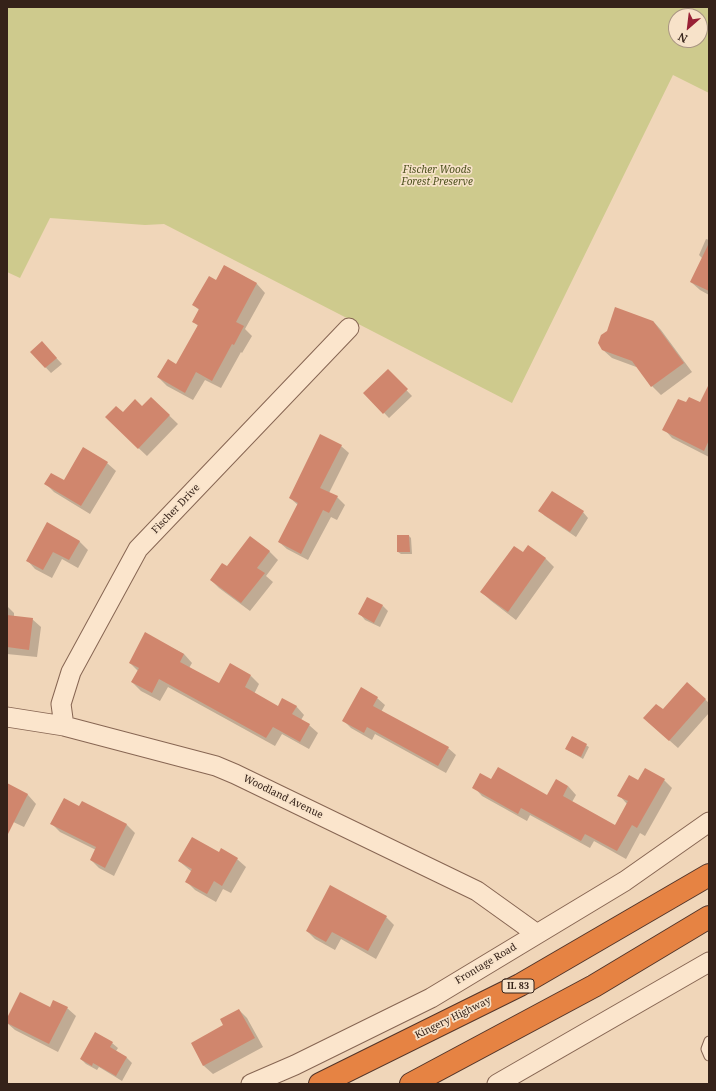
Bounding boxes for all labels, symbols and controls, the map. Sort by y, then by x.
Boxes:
north arrow [668,8,708,48]
text: N [675,29,690,47]
park label: Fischer Woods Forest Preserve [401,164,473,188]
street label: Fischer Drive [150,482,202,536]
street label: Woodland Avenue [241,772,325,822]
street label: Frontage Road [453,941,519,987]
road number: IL 83 [502,979,534,993]
street label: Kingery Highway [413,994,493,1042]

